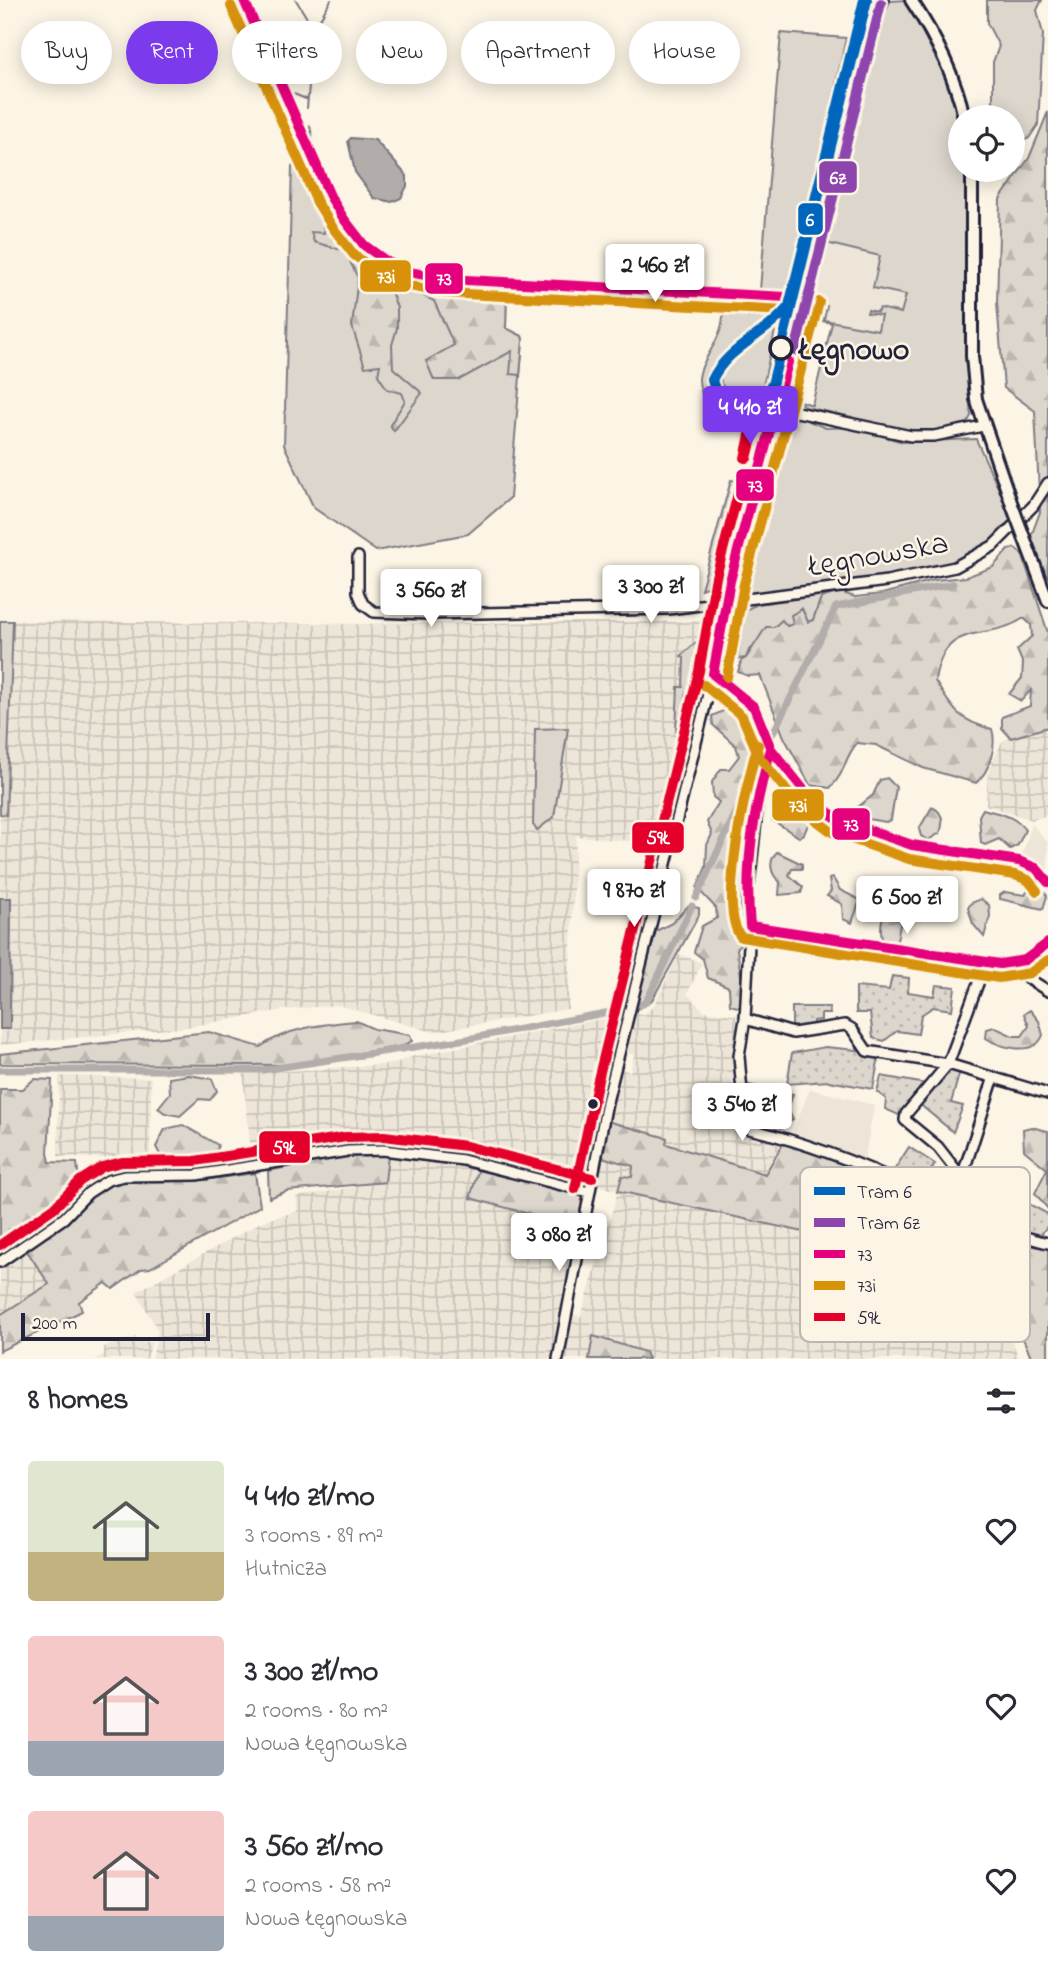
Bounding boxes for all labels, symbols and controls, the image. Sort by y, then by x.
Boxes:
chip: Buy [21,21,112,84]
chip: Rent [126,21,218,84]
chip: Filters [232,21,342,84]
chip: New [356,21,447,84]
chip: Apartment [461,21,615,84]
chip: House [629,21,740,84]
map controls [948,105,1025,182]
button: locate [948,105,1025,182]
line badge: 6z [818,160,858,194]
text: 6z [830,166,847,193]
line badge: 6 [797,202,824,236]
text: 6 [806,208,815,235]
pin: 2 460 zł [583,244,727,304]
text: 2 460 zł [621,250,689,283]
line badge: 73i [359,259,412,293]
line badge: 73 [424,262,464,295]
text: 73i [376,265,396,292]
text: 73 [436,267,452,294]
place label: Łęgnowo [797,328,909,376]
marker: Łęgnowo [769,336,793,360]
pin: 4 410 zł [678,386,822,446]
text: 4 410 zł [719,392,781,425]
line badge: 73 [735,468,775,502]
text: 73 [747,474,763,501]
street label: Łęgnowska [804,521,952,592]
pin: 3 300 zł [579,566,723,625]
pin: 3 560 zł [359,570,503,629]
text: 3 300 zł [618,571,684,604]
text: 3 560 zł [396,575,466,608]
line badge: 73i [771,788,825,822]
text: 73i [788,794,808,821]
line badge: 73 [831,807,871,841]
text: 73 [843,813,859,840]
line badge: 59Ł [631,821,685,854]
text: 59Ł [646,826,671,853]
pin: 9 870 zł [562,870,706,929]
text: 9 870 zł [603,875,665,908]
pin: 6 500 zł [835,876,979,936]
text: 6 500 zł [872,882,942,915]
pin: 3 540 zł [670,1084,814,1143]
text: 3 540 zł [708,1089,776,1122]
unlabelled marker [586,1097,600,1111]
line badge: 59Ł [258,1130,311,1164]
text: 59Ł [272,1136,297,1163]
legend [800,1167,1030,1342]
text: Tram 6 [857,1180,912,1207]
text: Tram 6z [857,1211,920,1238]
pin: 3 080 zł [487,1214,631,1273]
text: 3 080 zł [527,1219,591,1252]
text: 73 [857,1243,873,1270]
text: 73i [857,1274,876,1301]
text: 59Ł [857,1306,882,1333]
scale bar [21,1310,210,1342]
text: 200 m [32,1311,77,1338]
text: 8 homes [28,1379,129,1423]
icon: filters [982,1382,1020,1420]
text: 4 410 zł/mo [245,1476,375,1520]
icon: home [84,1489,168,1573]
icon: heart [982,1512,1020,1550]
text: 3 rooms · 89 m² [245,1520,383,1553]
text: Hutnicza [245,1553,327,1586]
text: 3 300 zł/mo [245,1651,378,1695]
icon: home [84,1664,168,1748]
icon: heart [982,1687,1020,1725]
text: 2 rooms · 80 m² [245,1695,388,1728]
text: Nowa Łęgnowska [245,1728,408,1761]
text: 3 560 zł/mo [245,1826,383,1870]
icon: home [84,1839,168,1923]
icon: heart [982,1862,1020,1900]
text: 2 rooms · 58 m² [245,1870,391,1903]
text: Nowa Łęgnowska [245,1903,408,1936]

